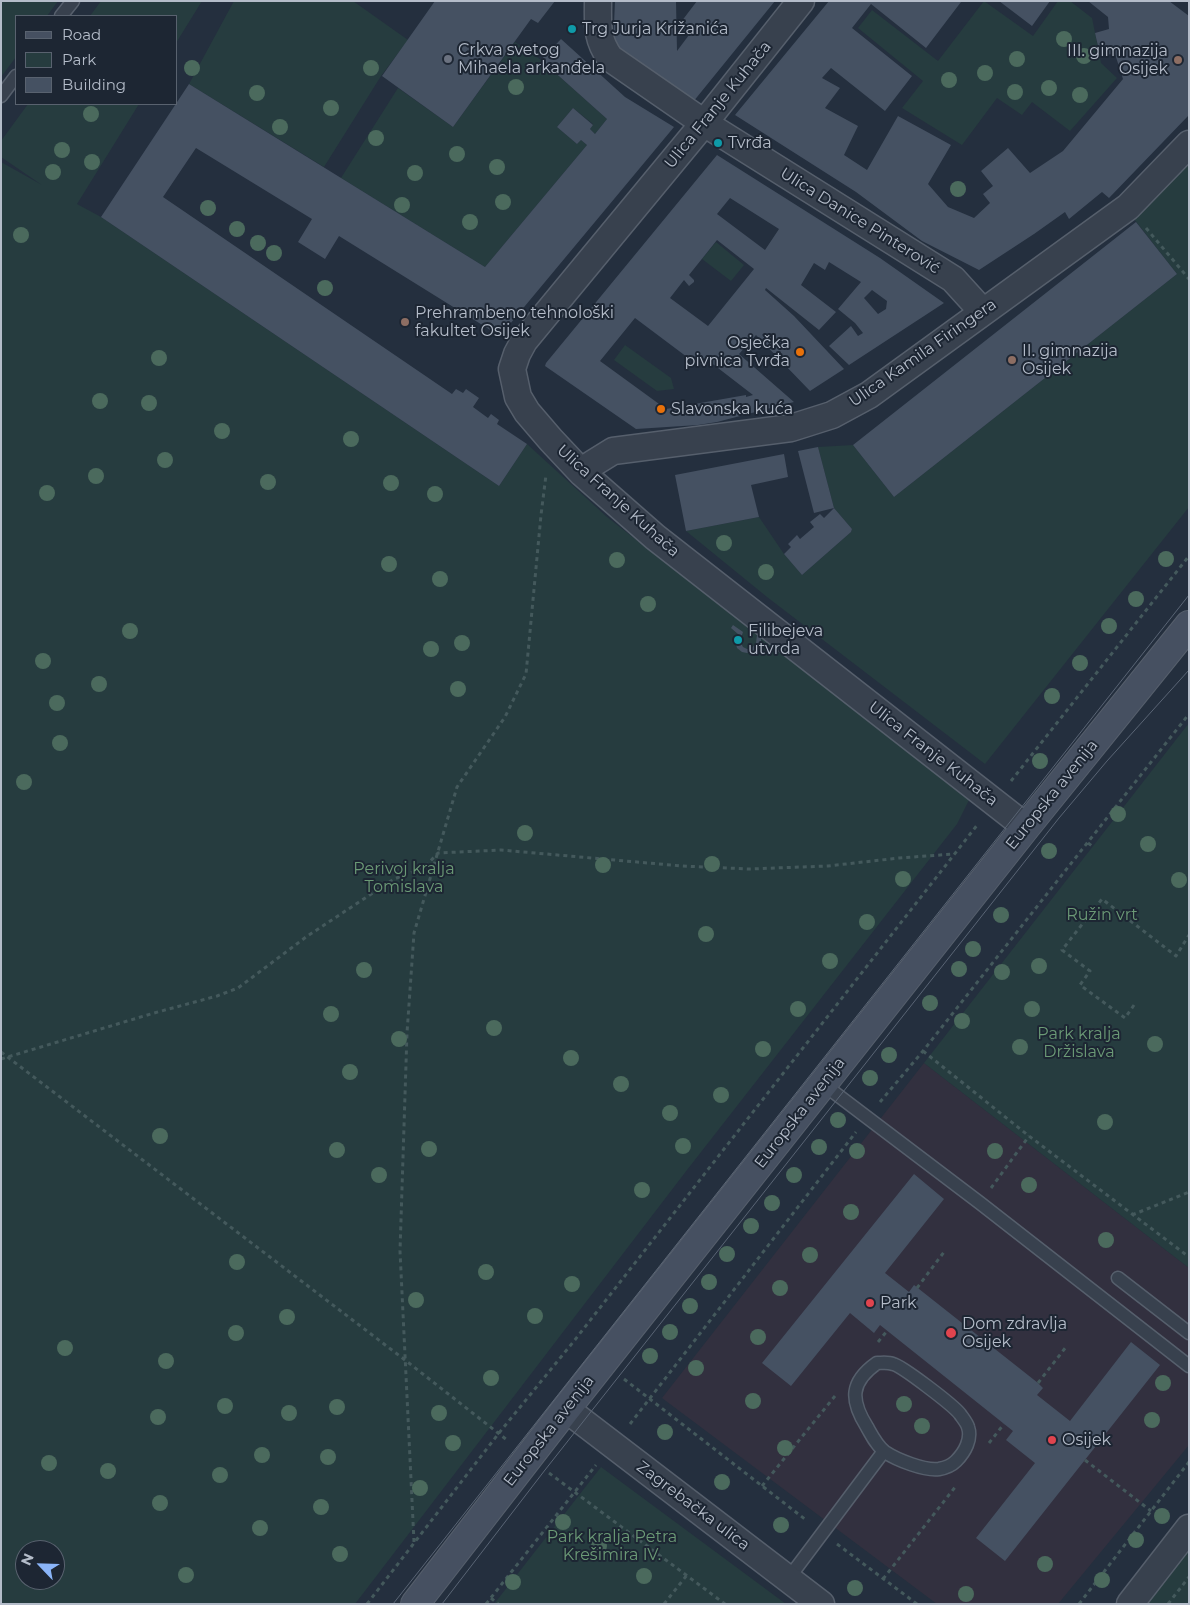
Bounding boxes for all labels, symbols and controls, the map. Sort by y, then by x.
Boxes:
legend [15,15,178,105]
place label: Trg Jurja Križanića [582,19,729,39]
marker: Trg Jurja Križanića [566,23,578,35]
text: Road [62,25,101,44]
street label: Ulica Franje Kuhača [661,37,775,173]
place label: Crkva svetog Mihaela arkanđela [458,40,605,78]
place label: III. gimnazija Osijek [1067,41,1168,79]
text: Park [62,50,96,69]
marker: Crkva svetog Mihaela arkanđela [442,53,454,65]
marker: III. gimnazija Osijek [1172,54,1184,66]
text: Building [62,75,126,94]
place label: Tvrđa [728,133,772,153]
marker: Tvrđa [712,137,724,149]
street label: Ulica Danice Pinterović [777,164,943,278]
street label: Ulica Kamila Firingera [846,295,1000,411]
place label: Prehrambeno tehnološki fakultet Osijek [415,303,614,341]
marker: Prehrambeno tehnološki fakultet Osijek [399,316,411,328]
place label: Osječka pivnica Tvrđa [685,333,790,371]
place label: II. gimnazija Osijek [1022,341,1118,379]
marker: Osječka pivnica Tvrđa [794,346,806,358]
marker: II. gimnazija Osijek [1006,354,1018,366]
place label: Slavonska kuća [671,399,793,419]
marker: Slavonska kuća [655,403,667,415]
street label: Ulica Franje Kuhača [553,441,683,561]
place label: Filibejeva utvrda [748,621,823,659]
marker: Filibejeva utvrda [732,634,744,646]
street label: Ulica Franje Kuhača [865,698,1001,810]
street label: Europska avenija [1002,736,1102,854]
park label: Perivoj kralja Tomislava [353,859,455,897]
park label: Ružin vrt [1066,905,1138,925]
park label: Park kralja Držislava [1037,1024,1121,1062]
street label: Europska avenija [751,1054,849,1172]
place label: Park [880,1293,917,1313]
marker: Park [864,1297,876,1309]
place label: Dom zdravlja Osijek [962,1314,1067,1352]
marker: Dom zdravlja Osijek [944,1326,958,1340]
street label: Europska avenija [500,1372,598,1490]
place label: Osijek [1062,1430,1111,1450]
marker: Osijek [1046,1434,1058,1446]
street label: Zagrebačka ulica [633,1457,753,1555]
park label: Park kralja Petra Krešimira IV. [547,1527,677,1565]
north arrow [15,1540,65,1590]
text: N [17,1550,38,1568]

